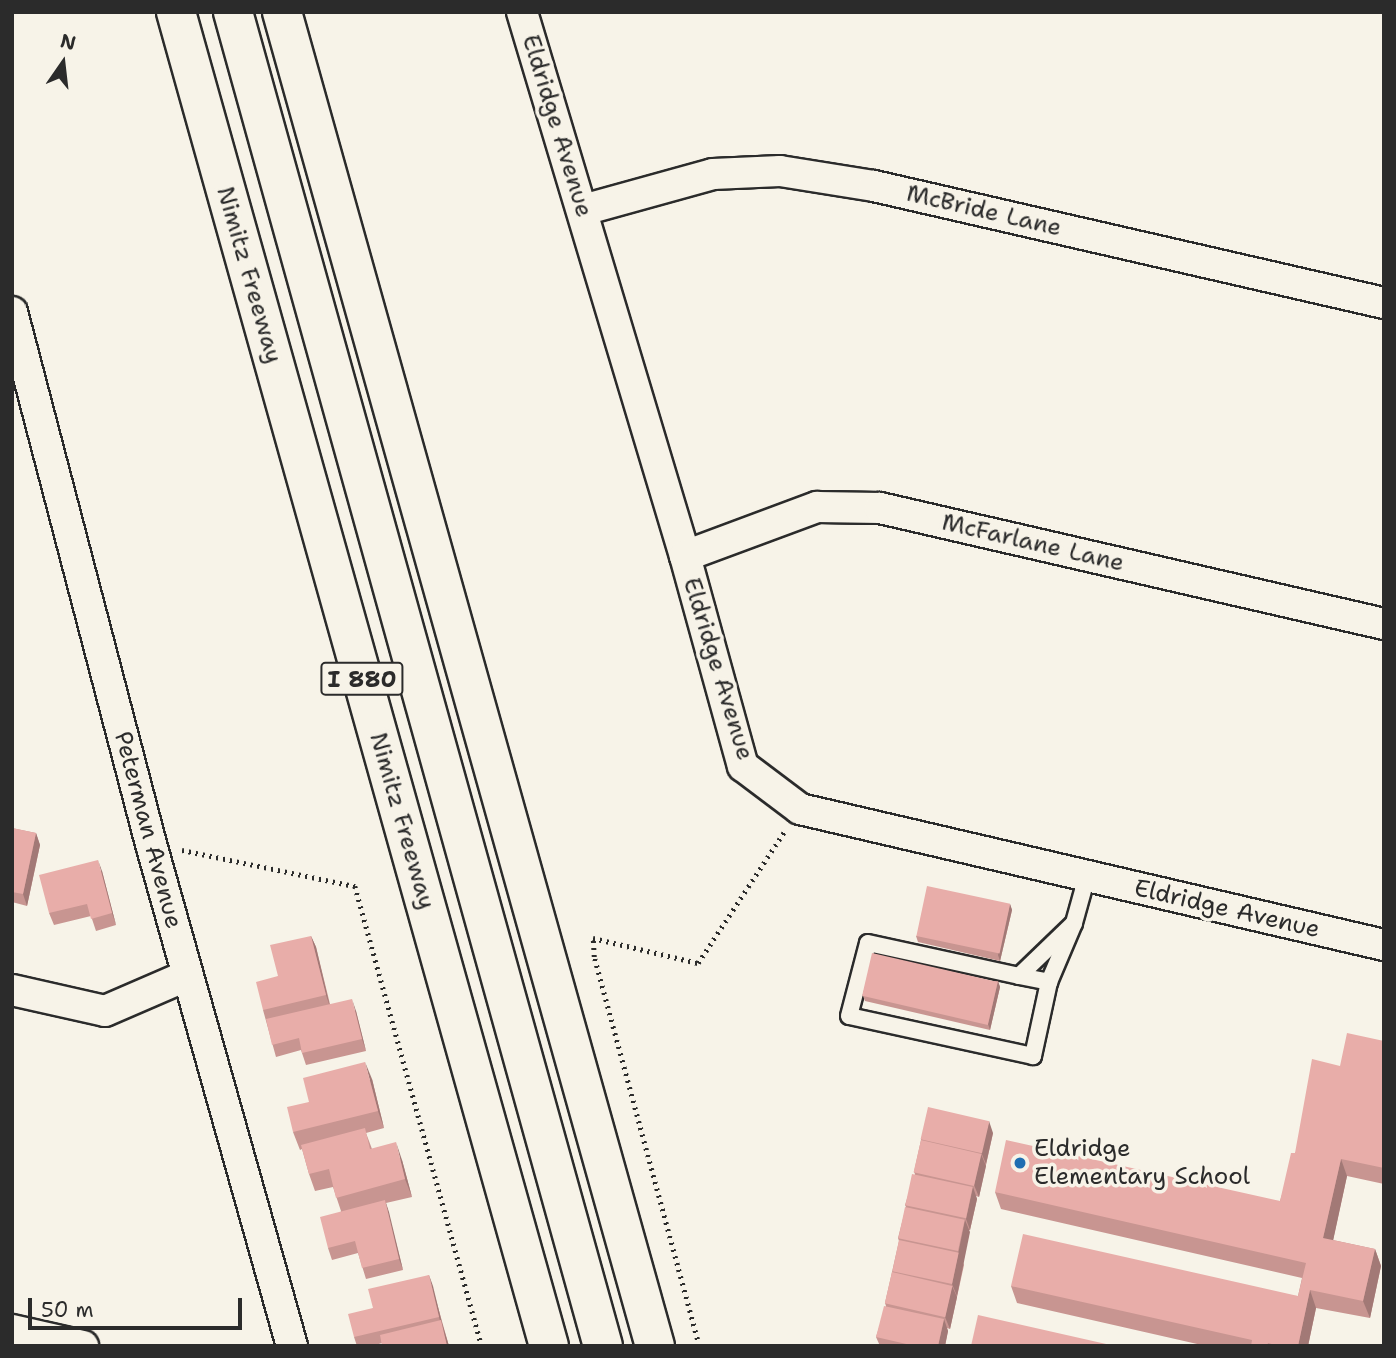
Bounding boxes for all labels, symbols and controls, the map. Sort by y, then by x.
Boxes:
north arrow [28,28,98,98]
text: N [58,28,79,56]
street label: Eldridge Avenue [516,31,598,221]
street label: McBride Lane [904,179,1064,243]
street label: Nimitz Freeway [210,183,288,367]
street label: McFarlane Lane [939,508,1127,578]
street label: Eldridge Avenue [677,574,759,764]
road number: I 880 [320,660,404,698]
street label: Peterman Avenue [108,728,188,932]
street label: Nimitz Freeway [363,729,441,913]
street label: Eldridge Avenue [1131,874,1323,944]
place label: Eldridge Elementary School [1034,1135,1250,1191]
marker: Eldridge Elementary School [1012,1155,1028,1171]
scale bar [32,1284,245,1328]
text: 50 m [41,1296,94,1324]

